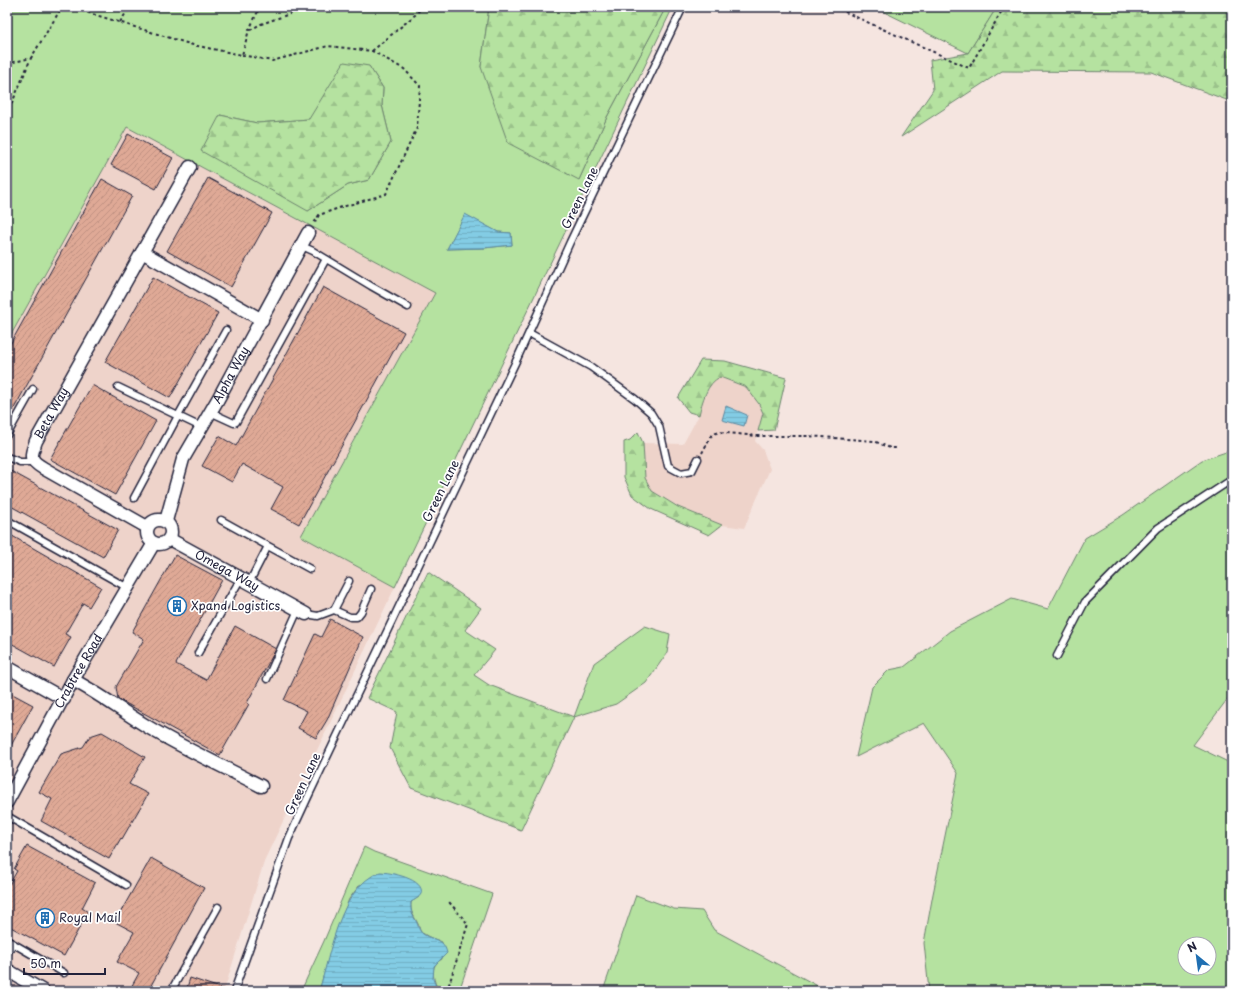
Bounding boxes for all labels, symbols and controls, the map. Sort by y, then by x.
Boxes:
street label: Green Lane [556,163,602,232]
street label: Alpha Way [207,343,253,406]
street label: Beta Way [29,384,73,442]
street label: Green Lane [417,456,463,525]
street label: Omega Way [192,545,263,595]
building icon: Xpand Logistics [166,595,188,617]
place label: Xpand Logistics [191,596,281,614]
street label: Crabtree Road [49,630,106,711]
street label: Green Lane [280,749,325,818]
building icon: Royal Mail [34,907,56,929]
place label: Royal Mail [59,908,121,926]
north arrow [1177,936,1217,976]
text: N [1184,937,1200,956]
scale bar [24,950,105,976]
text: 50 m [30,954,61,972]

